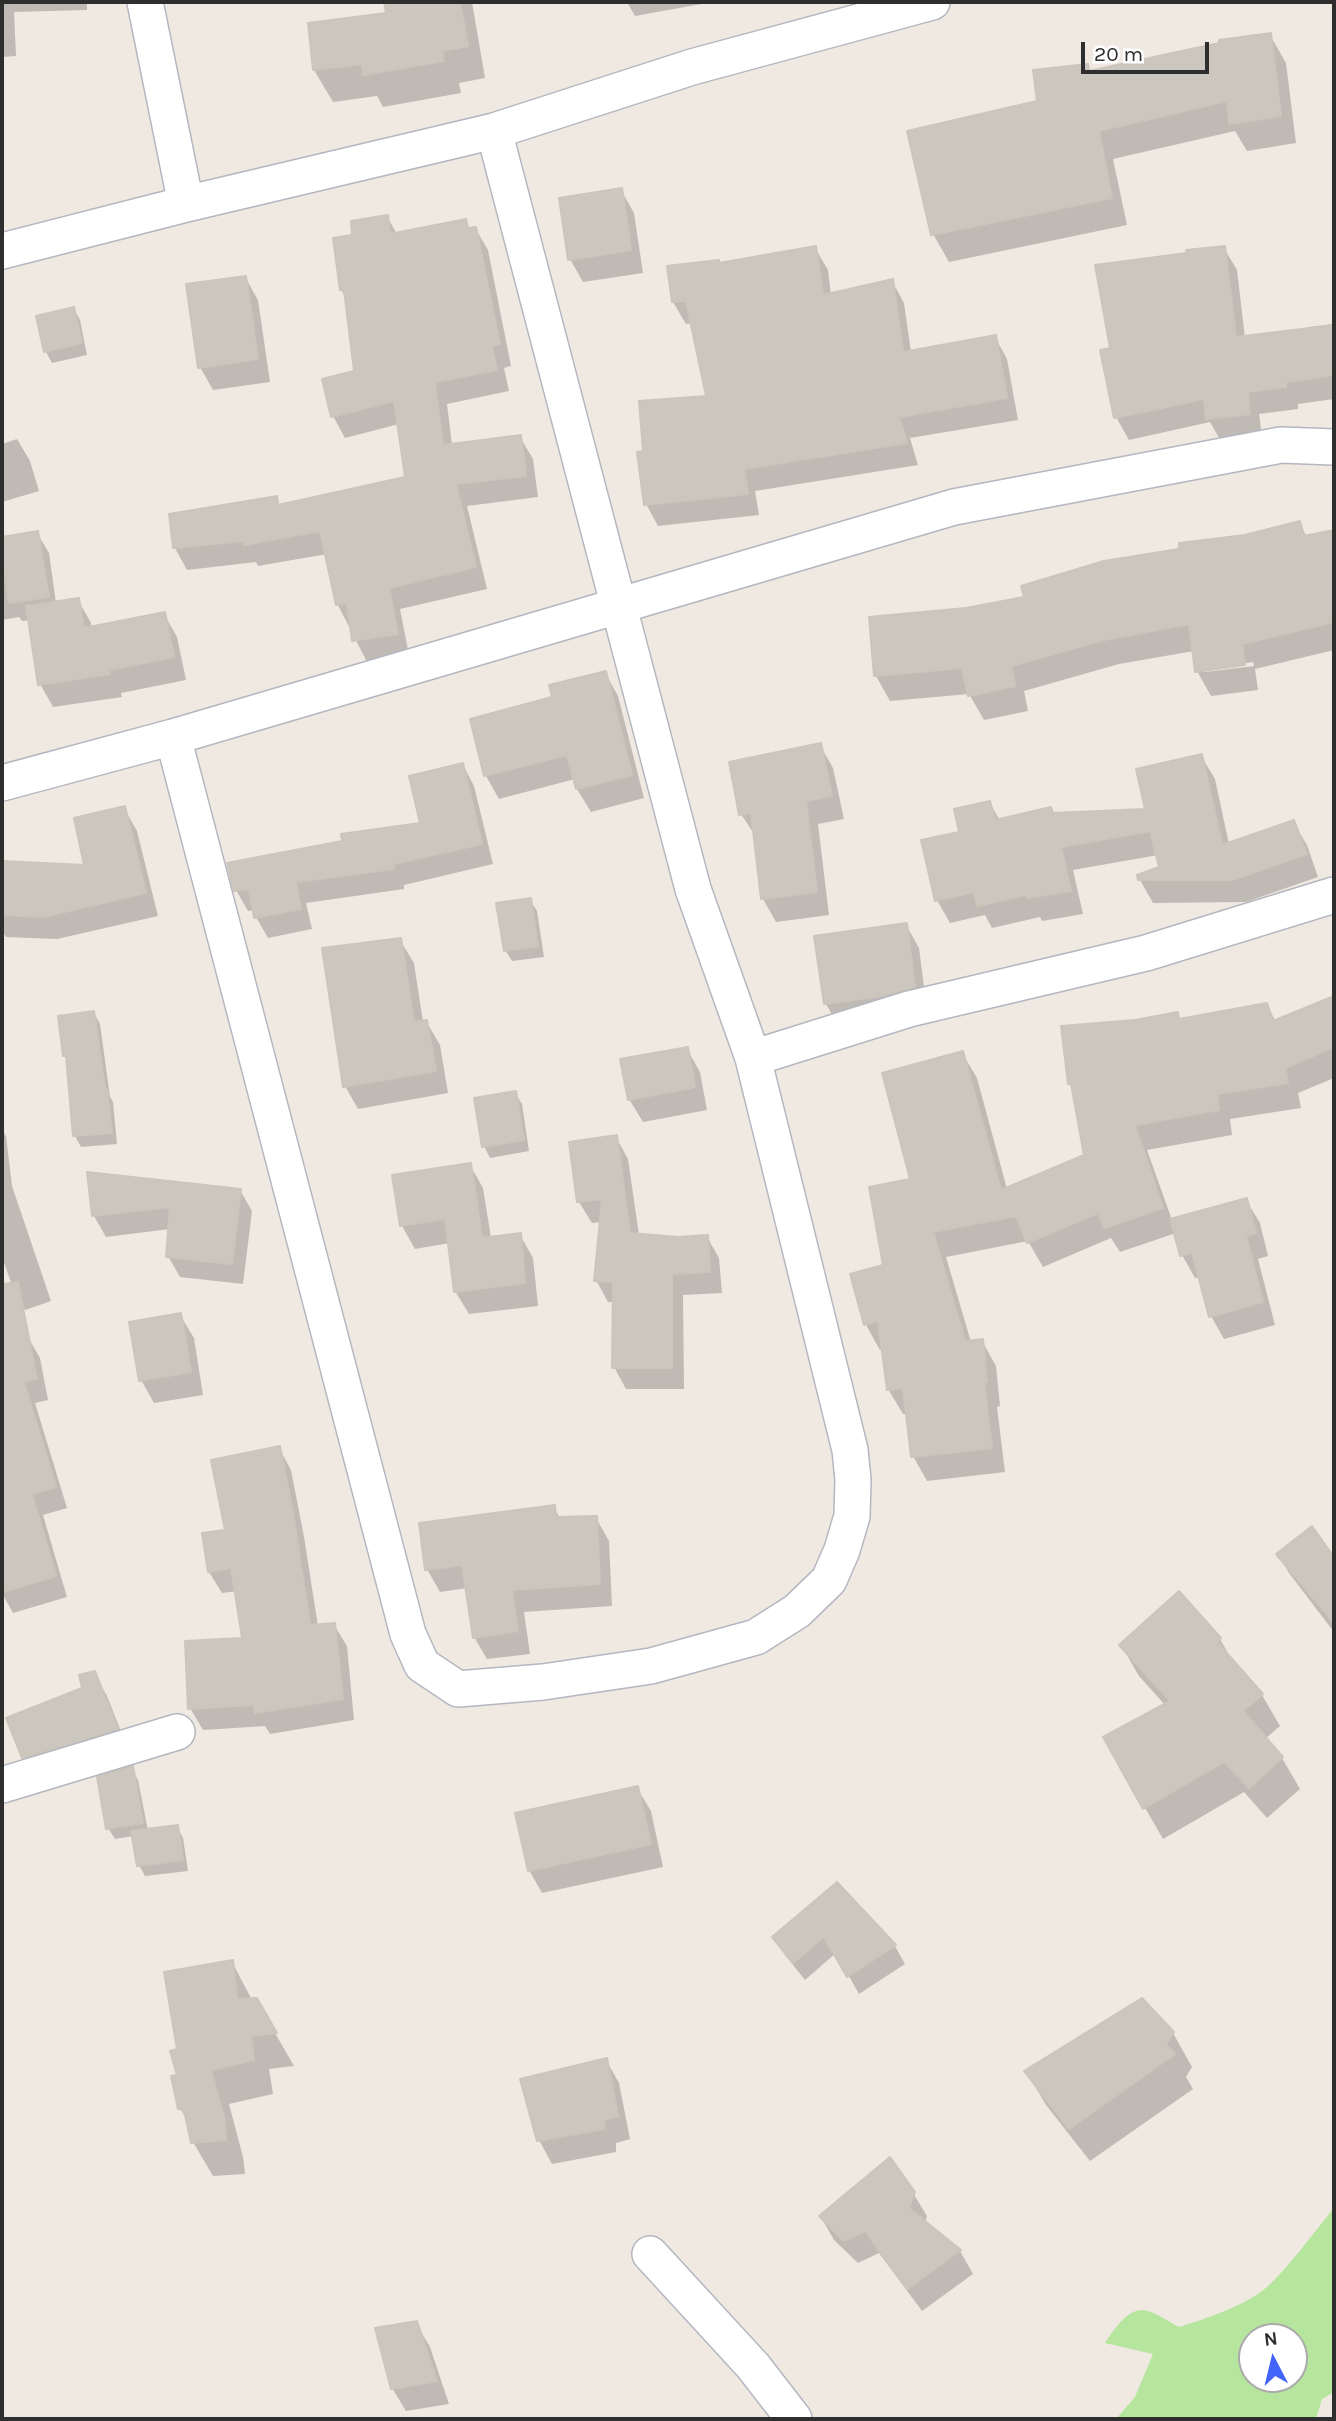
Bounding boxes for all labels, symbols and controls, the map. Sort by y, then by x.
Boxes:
scale bar [1084,28,1212,72]
text: 20 m [1094,42,1143,66]
north arrow [1238,2323,1308,2393]
text: N [1263,2327,1279,2351]

